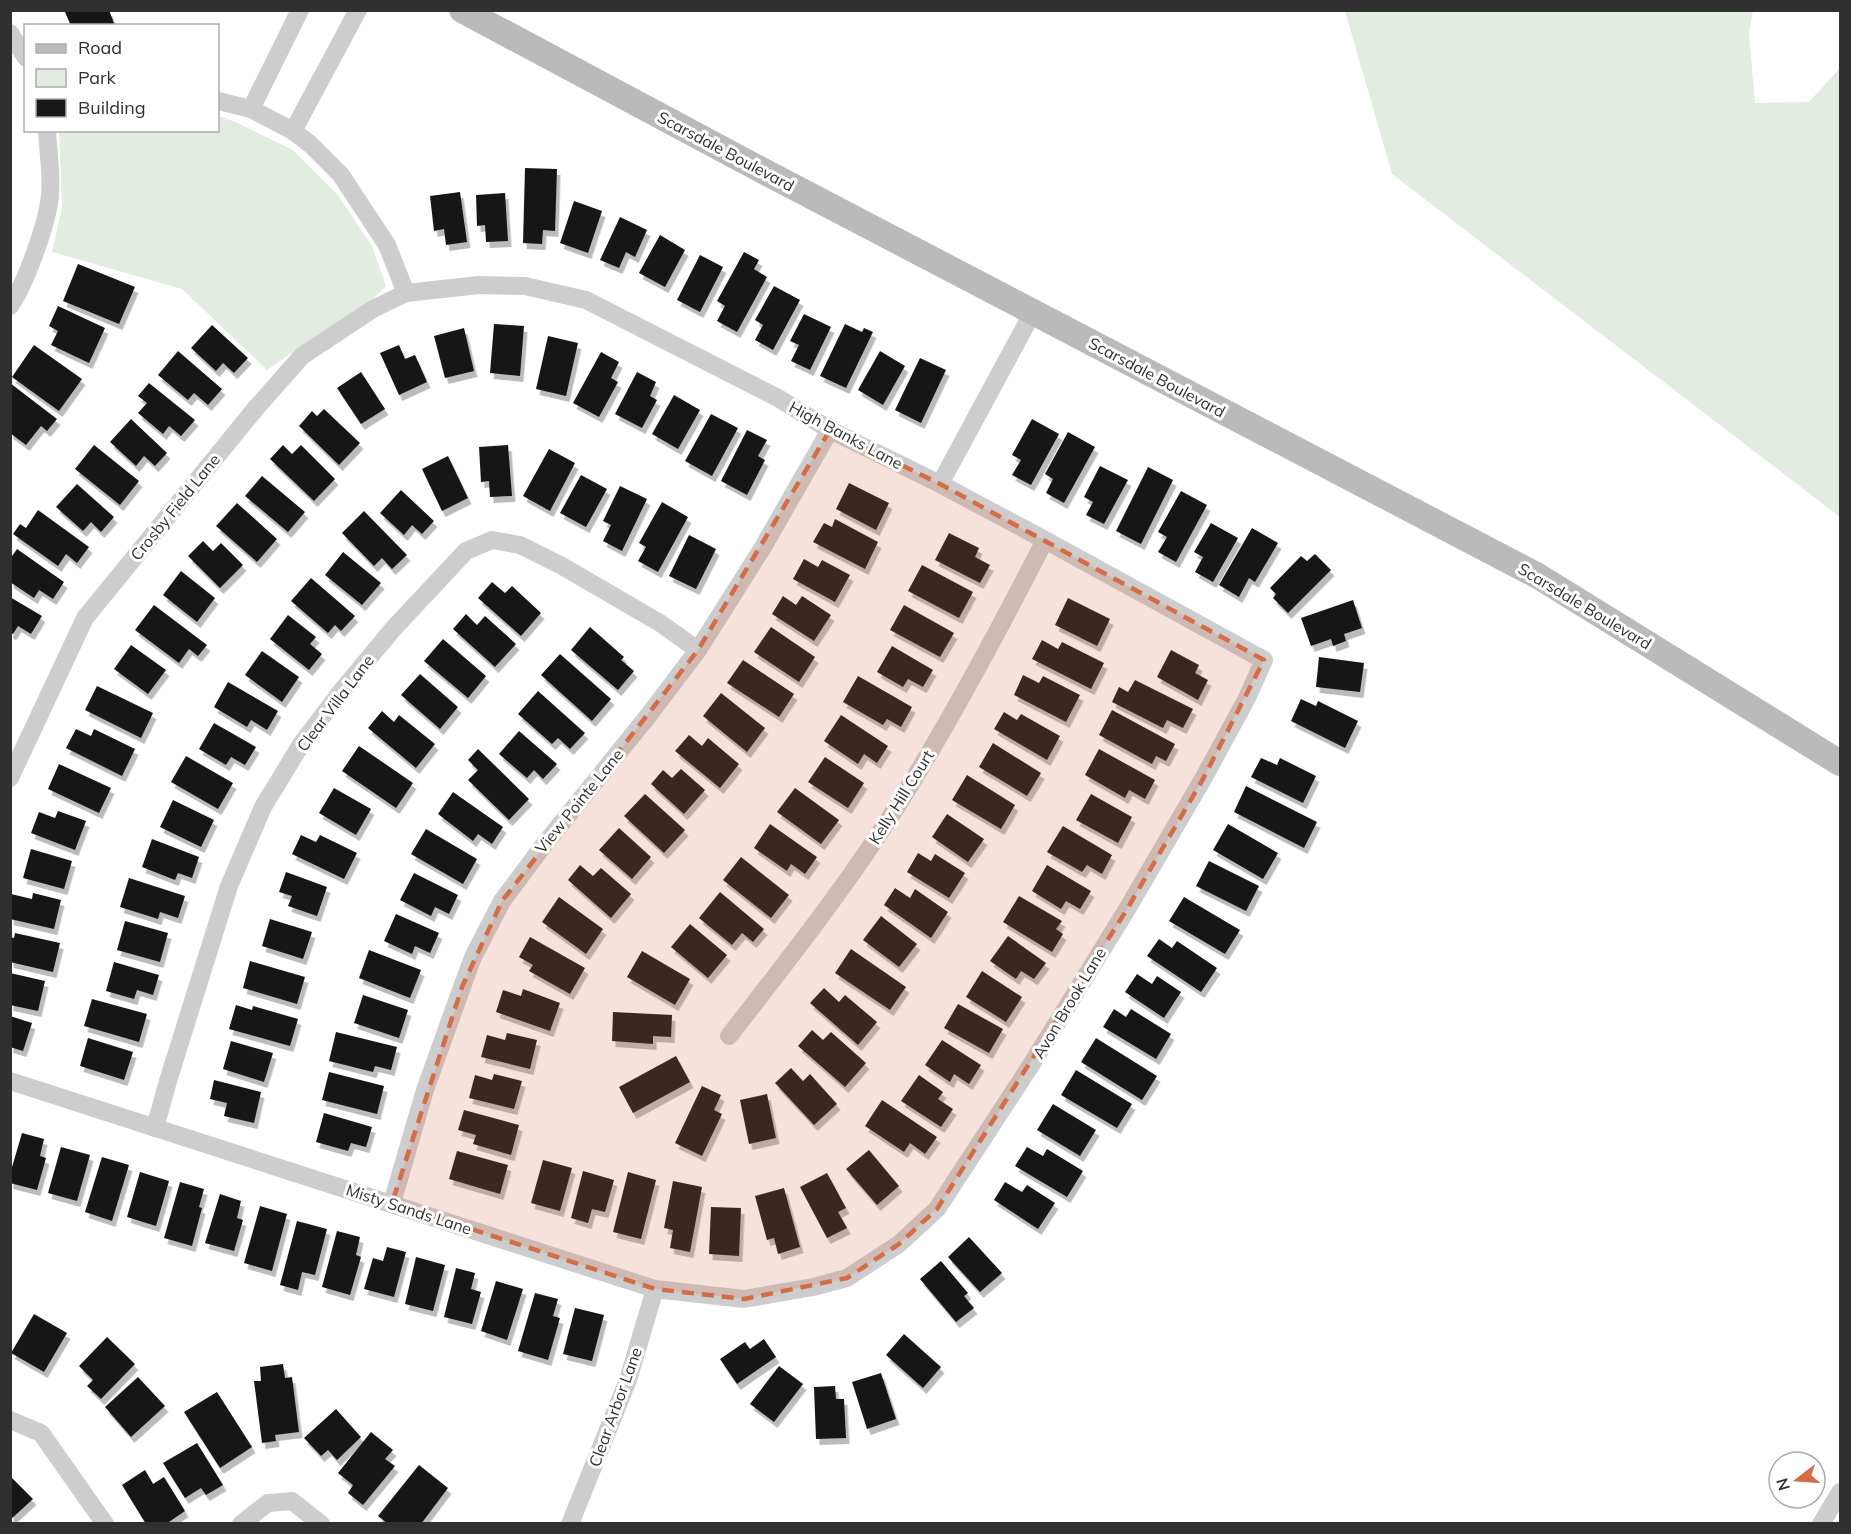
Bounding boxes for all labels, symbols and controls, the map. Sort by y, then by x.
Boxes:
legend [24,24,219,132]
text: Road [78,36,122,59]
text: Park [78,66,117,89]
text: Building [78,96,146,119]
street label: Scarsdale Boulevard [654,107,798,195]
street label: Scarsdale Boulevard [1085,333,1229,421]
street label: High Banks Lane [786,397,906,473]
street label: Crosby Field Lane [126,450,224,564]
street label: Scarsdale Boulevard [1515,558,1655,654]
street label: Clear Villa Lane [292,651,378,755]
street label: View Pointe Lane [531,745,627,857]
street label: Kelly Hill Court [864,746,938,848]
street label: Avon Brook Lane [1028,944,1110,1062]
street label: Misty Sands Lane [344,1179,474,1239]
street label: Clear Arbor Lane [584,1345,646,1469]
north arrow [1767,1450,1827,1510]
text: N [1771,1476,1794,1493]

